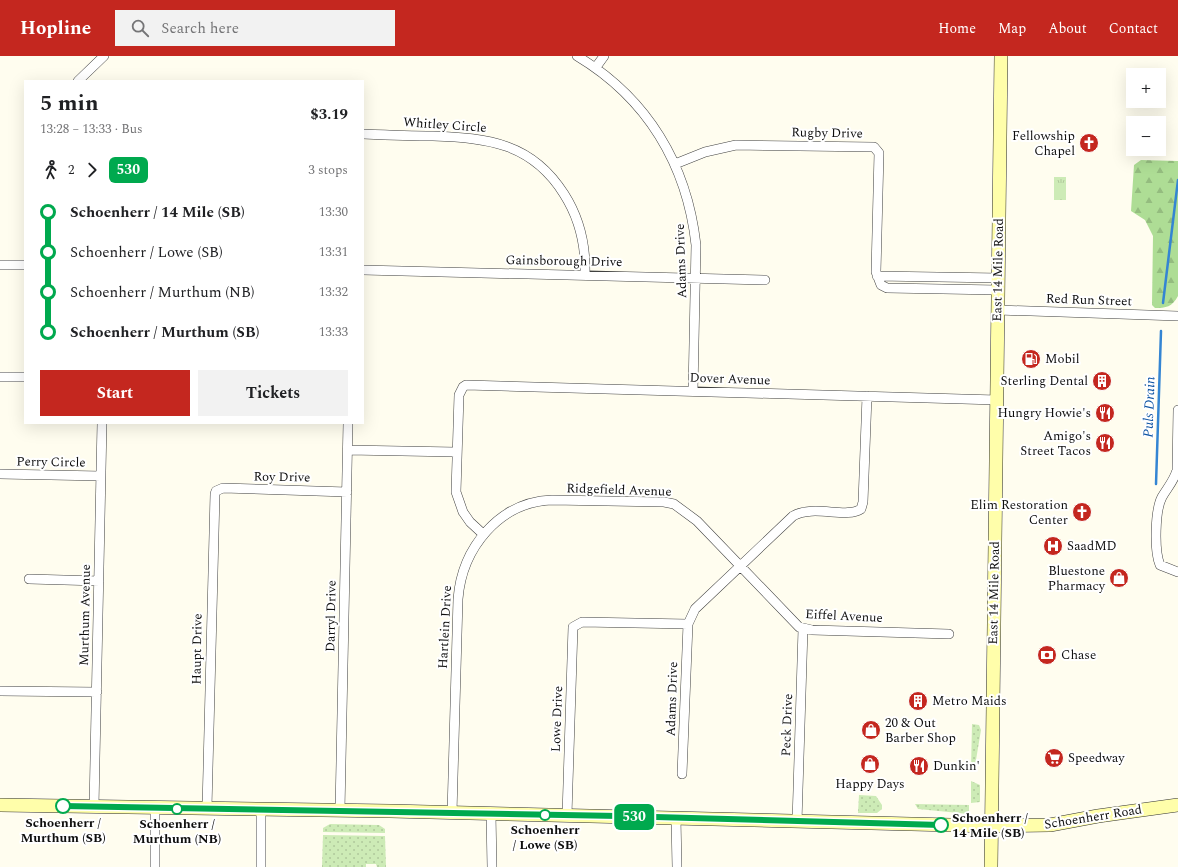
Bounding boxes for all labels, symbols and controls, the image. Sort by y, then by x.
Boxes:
search box [115,10,395,46]
text: Hopline [20,14,91,43]
icon: search [129,17,151,39]
text: Search here [161,17,239,40]
text: Home [938,18,976,39]
text: Map [998,18,1026,39]
text: About [1048,18,1087,39]
text: Contact [1109,18,1158,39]
map controls [1126,68,1166,156]
button: + [1126,68,1166,108]
text: 5 min [40,87,99,120]
text: $3.19 [310,103,348,126]
street label: Whitley Circle [403,112,487,138]
button: − [1126,116,1166,156]
text: 13:28 – 13:33 · Bus [40,119,143,139]
street label: Rugby Drive [791,122,863,144]
place label: Fellowship Chapel [1012,126,1075,161]
church icon: Fellowship Chapel [1078,132,1100,154]
icon: walk [40,159,62,181]
icon: forward [81,159,103,181]
text: 530 [117,159,140,180]
text: 2 [68,160,75,180]
text: 3 stops [308,160,348,180]
text: Schoenherr / 14 Mile (SB) [70,201,245,224]
text: 13:30 [319,202,348,222]
street label: East 14 Mile Road [987,218,1009,322]
street label: Adams Drive [670,223,692,299]
text: Schoenherr / Lowe (SB) [70,241,223,264]
text: 13:31 [319,242,348,262]
street label: Gainsborough Drive [505,250,623,272]
text: Schoenherr / Murthum (NB) [70,281,255,304]
text: 13:32 [319,282,348,302]
street label: Red Run Street [1046,289,1133,312]
text: Schoenherr / Murthum (SB) [70,321,259,344]
text: 13:33 [319,322,348,342]
fuel station icon: Mobil [1020,348,1042,370]
place label: Mobil [1045,349,1080,369]
street label: Dover Avenue [689,368,771,390]
button: Start [40,370,190,416]
button: Tickets [198,370,348,416]
building icon: Sterling Dental [1091,370,1113,392]
place label: Sterling Dental [1001,371,1088,391]
water label: Puls Drain [1137,376,1161,438]
restaurant icon: Hungry Howie's [1094,402,1116,424]
place label: Hungry Howie's [997,403,1091,423]
place label: Amigo's Street Tacos [1020,426,1091,461]
restaurant icon: Amigo's Street Tacos [1094,432,1116,454]
street label: Perry Circle [16,451,86,473]
street label: Roy Drive [253,467,311,487]
street label: Ridgefield Avenue [566,478,672,502]
place label: Elim Restoration Center [970,495,1068,530]
church icon: Elim Restoration Center [1071,501,1093,523]
hospital icon: SaadMD [1042,535,1064,557]
place label: SaadMD [1067,536,1117,556]
street label: East 14 Mile Road [983,541,1005,645]
place label: Bluestone Pharmacy [1048,561,1106,596]
street label: Murthum Avenue [74,564,96,666]
shop icon: Bluestone Pharmacy [1108,567,1130,589]
street label: Darryl Drive [320,580,342,652]
street label: Hartlein Drive [433,585,457,669]
street label: Eiffel Avenue [805,604,883,628]
street label: Haupt Drive [186,613,208,685]
bank icon: Chase [1036,644,1058,666]
place label: Chase [1061,645,1096,665]
street label: Adams Drive [661,661,683,737]
street label: Lowe Drive [546,685,568,753]
building icon: Metro Maids [907,690,929,712]
place label: Metro Maids [932,691,1007,711]
street label: Peck Drive [776,693,798,757]
place label: 20 & Out Barber Shop [885,713,956,748]
shop icon: 20 & Out Barber Shop [860,719,882,741]
supermarket icon: Speedway [1043,747,1065,769]
place label: Speedway [1068,748,1125,768]
shop icon: Happy Days [859,753,881,775]
restaurant icon: Dunkin' [908,755,930,777]
place label: Dunkin' [933,756,980,776]
place label: Happy Days [835,774,905,794]
marker: Schoenherr / Murthum (SB) [55,798,71,814]
street label: Schoenherr Road [1043,799,1143,835]
marker: Schoenherr / Murthum (NB) [171,803,183,815]
line badge: 530 [611,804,657,830]
text: 530 [622,806,646,827]
place label: Schoenherr / 14 Mile (SB) [952,808,1028,843]
marker: Schoenherr / Lowe (SB) [539,809,551,821]
place label: Schoenherr / Murthum (SB) [20,813,106,848]
place label: Schoenherr / Murthum (NB) [133,814,221,849]
marker: Schoenherr / 14 Mile (SB) [933,817,949,833]
place label: Schoenherr / Lowe (SB) [510,820,580,855]

